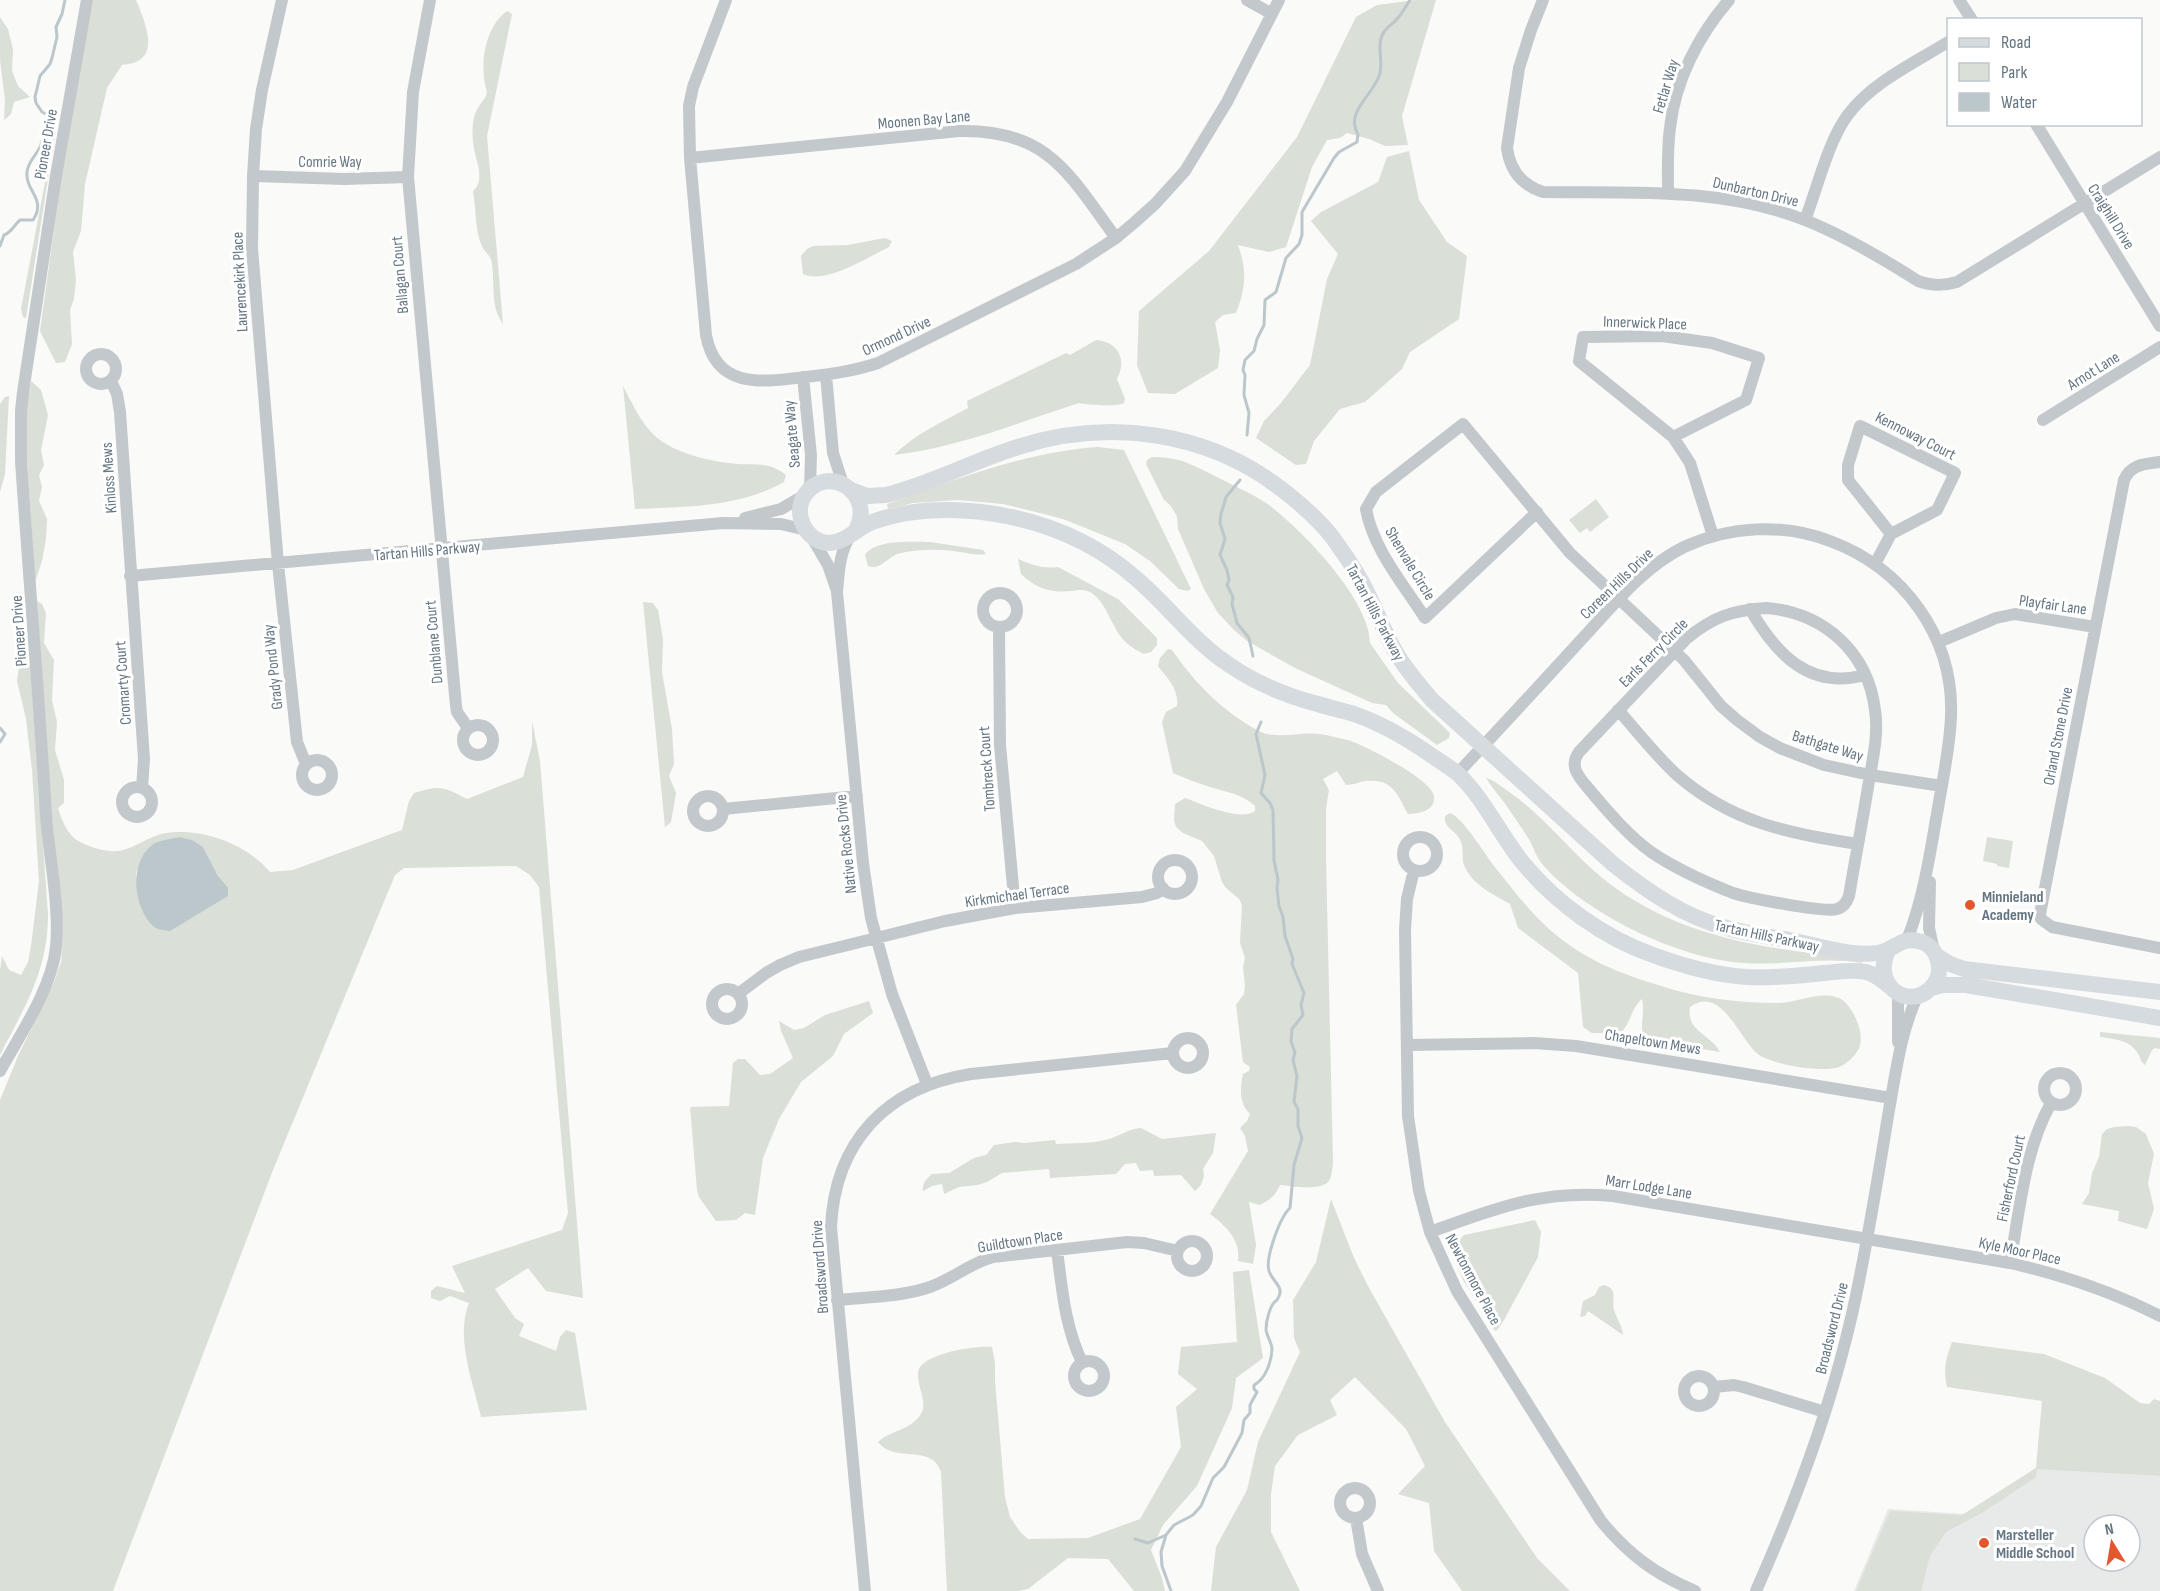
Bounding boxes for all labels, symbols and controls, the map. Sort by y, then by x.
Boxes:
legend [1947,18,2142,126]
text: Road [2001,32,2031,53]
street label: Fetlar Way [1649,57,1684,116]
text: Park [2001,62,2027,83]
text: Water [2001,92,2037,113]
street label: Moonen Bay Lane [877,107,971,134]
street label: Pioneer Drive [31,108,62,181]
street label: Comrie Way [298,153,362,172]
street label: Dunbarton Drive [1711,173,1801,212]
street label: Craighill Drive [2083,180,2138,253]
street label: Laurencekirk Place [228,231,253,332]
street label: Ballagan Court [388,235,413,314]
street label: Ormond Drive [859,312,934,360]
street label: Innerwick Place [1603,313,1687,334]
street label: Arnot Lane [2063,348,2123,395]
street label: Seagate Way [780,399,805,468]
street label: Kennoway Court [1872,408,1959,465]
street label: Kinloss Mews [98,441,121,514]
street label: Shenvale Circle [1380,524,1439,604]
street label: Tartan Hills Parkway [373,537,481,566]
street label: Coreen Hills Drive [1577,545,1658,624]
street label: Tartan Hills Parkway [1341,561,1408,664]
street label: Playfair Lane [2018,591,2088,620]
street label: Pioneer Drive [8,595,31,667]
street label: Dunblane Court [421,599,448,684]
street label: Earls Ferry Circle [1616,615,1692,691]
street label: Grady Pond Way [260,623,287,710]
street label: Cromarty Court [111,640,136,726]
street label: Orland Stone Drive [2040,686,2077,787]
street label: Tombreck Court [975,726,1000,812]
street label: Bathgate Way [1790,727,1865,766]
street label: Native Rocks Drive [832,793,861,894]
street label: Kirkmichael Terrace [964,879,1071,912]
place label: Minnieland Academy [1981,888,2044,925]
marker: Minnieland Academy [1963,898,1977,912]
street label: Tartan Hills Parkway [1713,916,1821,957]
street label: Chapeltown Mews [1603,1026,1702,1059]
street label: Fisherford Court [1993,1133,2030,1223]
street label: Marr Lodge Lane [1604,1171,1693,1204]
street label: Broadsword Drive [808,1219,833,1314]
street label: Guildtown Place [976,1225,1064,1258]
street label: Newtonmore Place [1441,1231,1505,1329]
street label: Kyle Moor Place [1977,1233,2063,1269]
street label: Broadsword Drive [1812,1281,1853,1376]
north arrow [2082,1513,2142,1573]
text: N [2103,1520,2115,1540]
place label: Marsteller Middle School [1996,1526,2074,1563]
marker: Marsteller Middle School [1977,1536,1991,1550]

